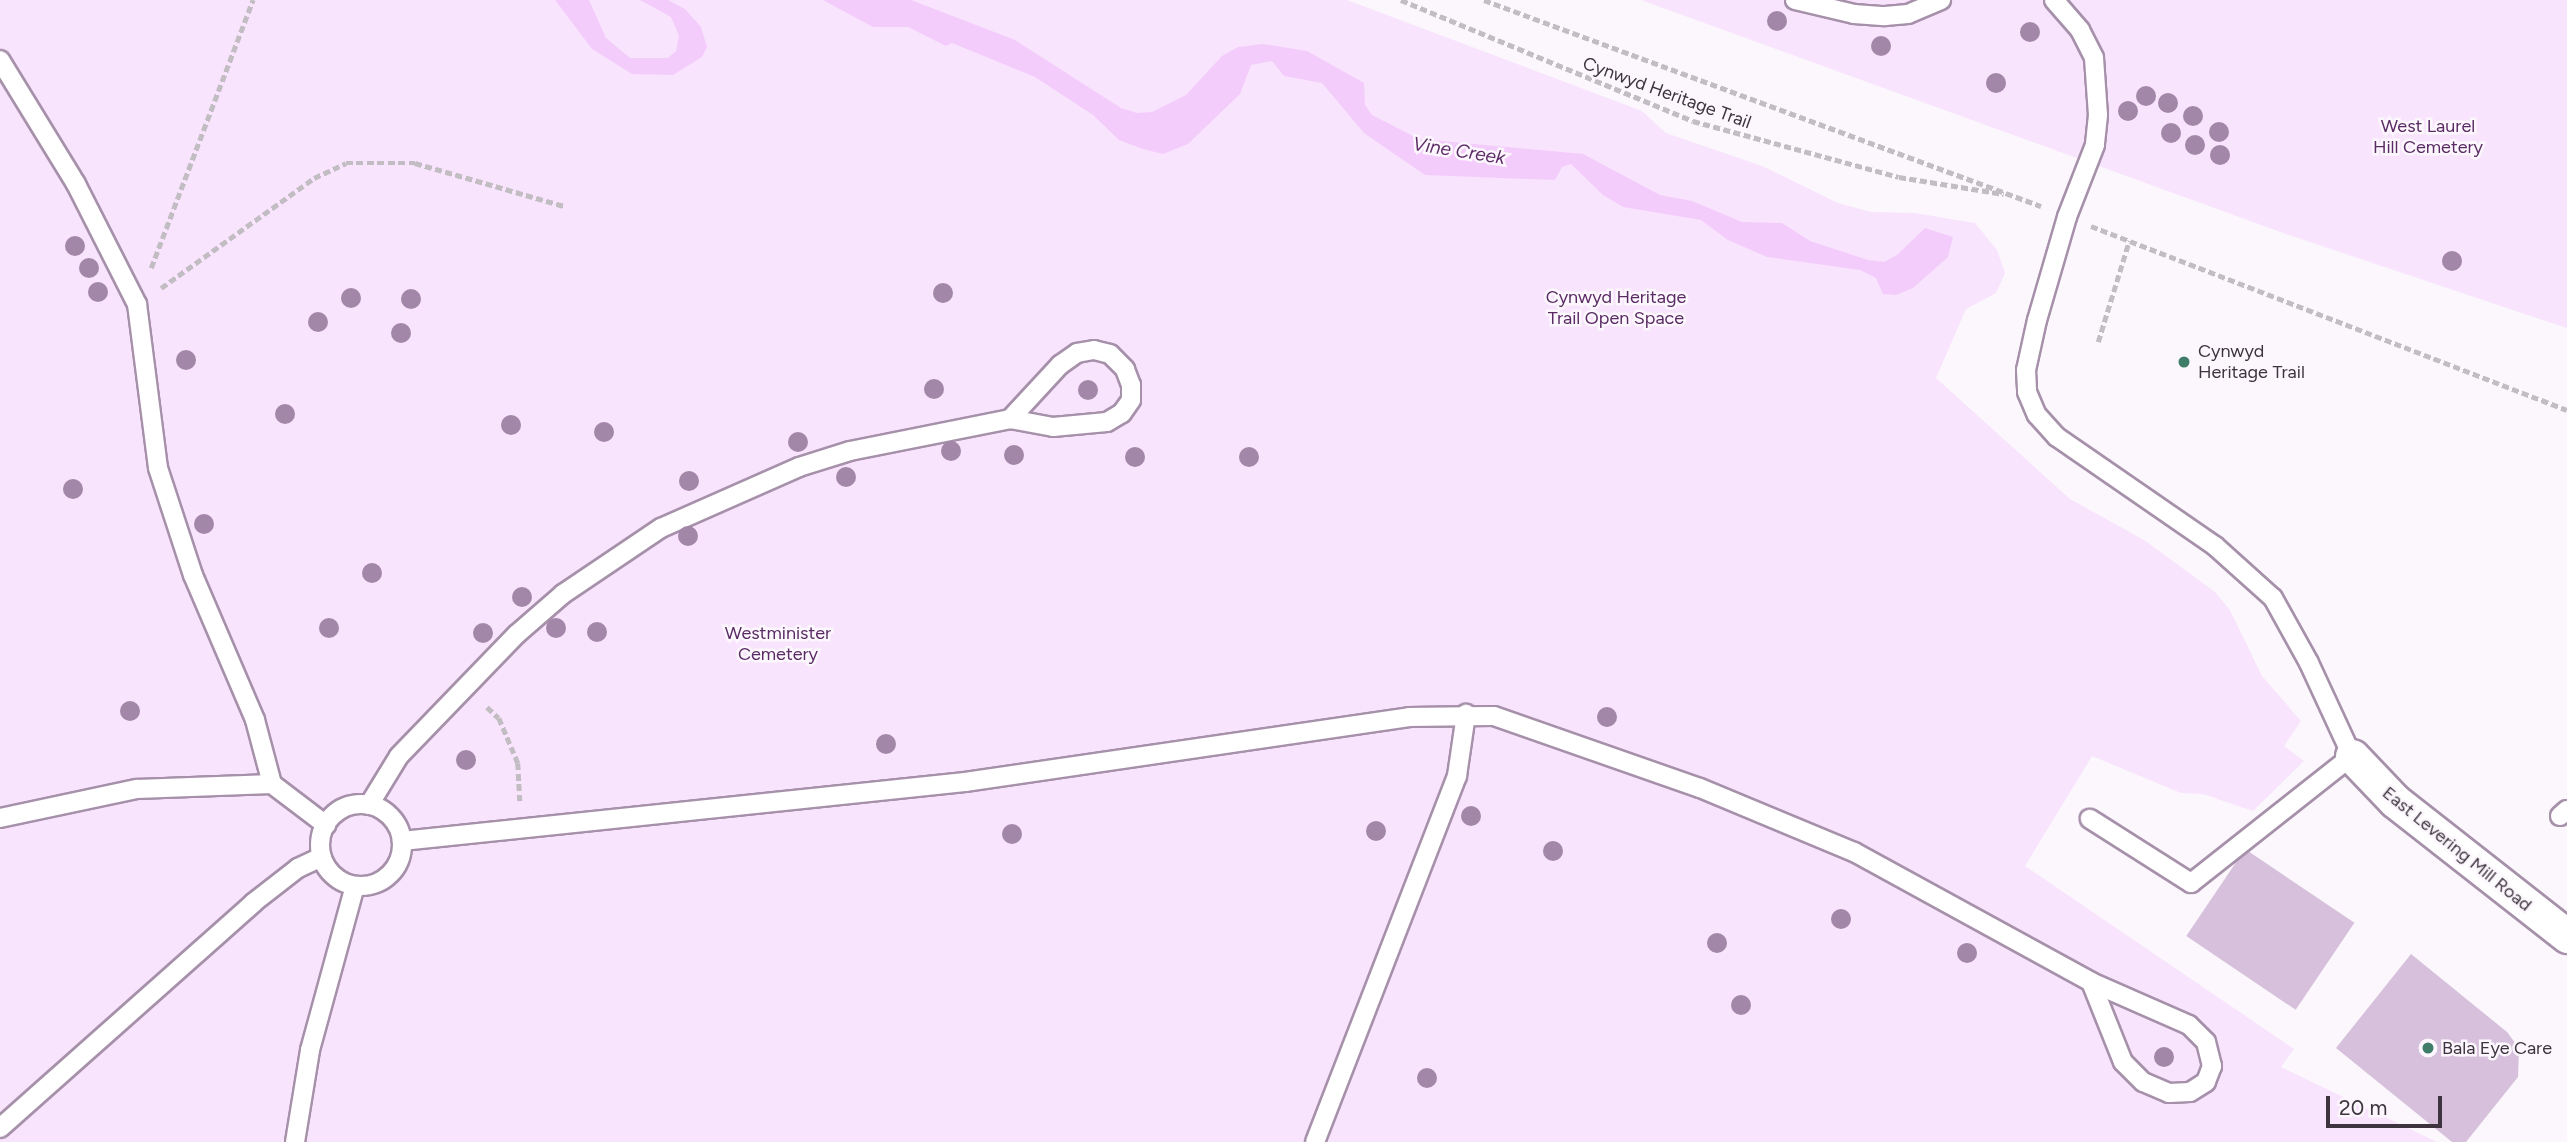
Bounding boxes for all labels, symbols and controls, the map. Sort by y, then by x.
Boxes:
street label: Cynwyd Heritage Trail [1580,52,1754,134]
park label: West Laurel Hill Cemetery [2373,116,2483,158]
water label: Vine Creek [1411,132,1507,170]
park label: Cynwyd Heritage Trail Open Space [1546,287,1686,330]
place label: Cynwyd Heritage Trail [2198,341,2305,384]
marker: Cynwyd Heritage Trail [2176,354,2192,370]
park label: Westminister Cemetery [725,623,831,666]
street label: East Levering Mill Road [2378,782,2536,916]
place label: Bala Eye Care [2442,1037,2552,1059]
marker: Bala Eye Care [2420,1040,2436,1056]
scale bar [2329,1082,2444,1126]
text: 20 m [2339,1095,2387,1120]

